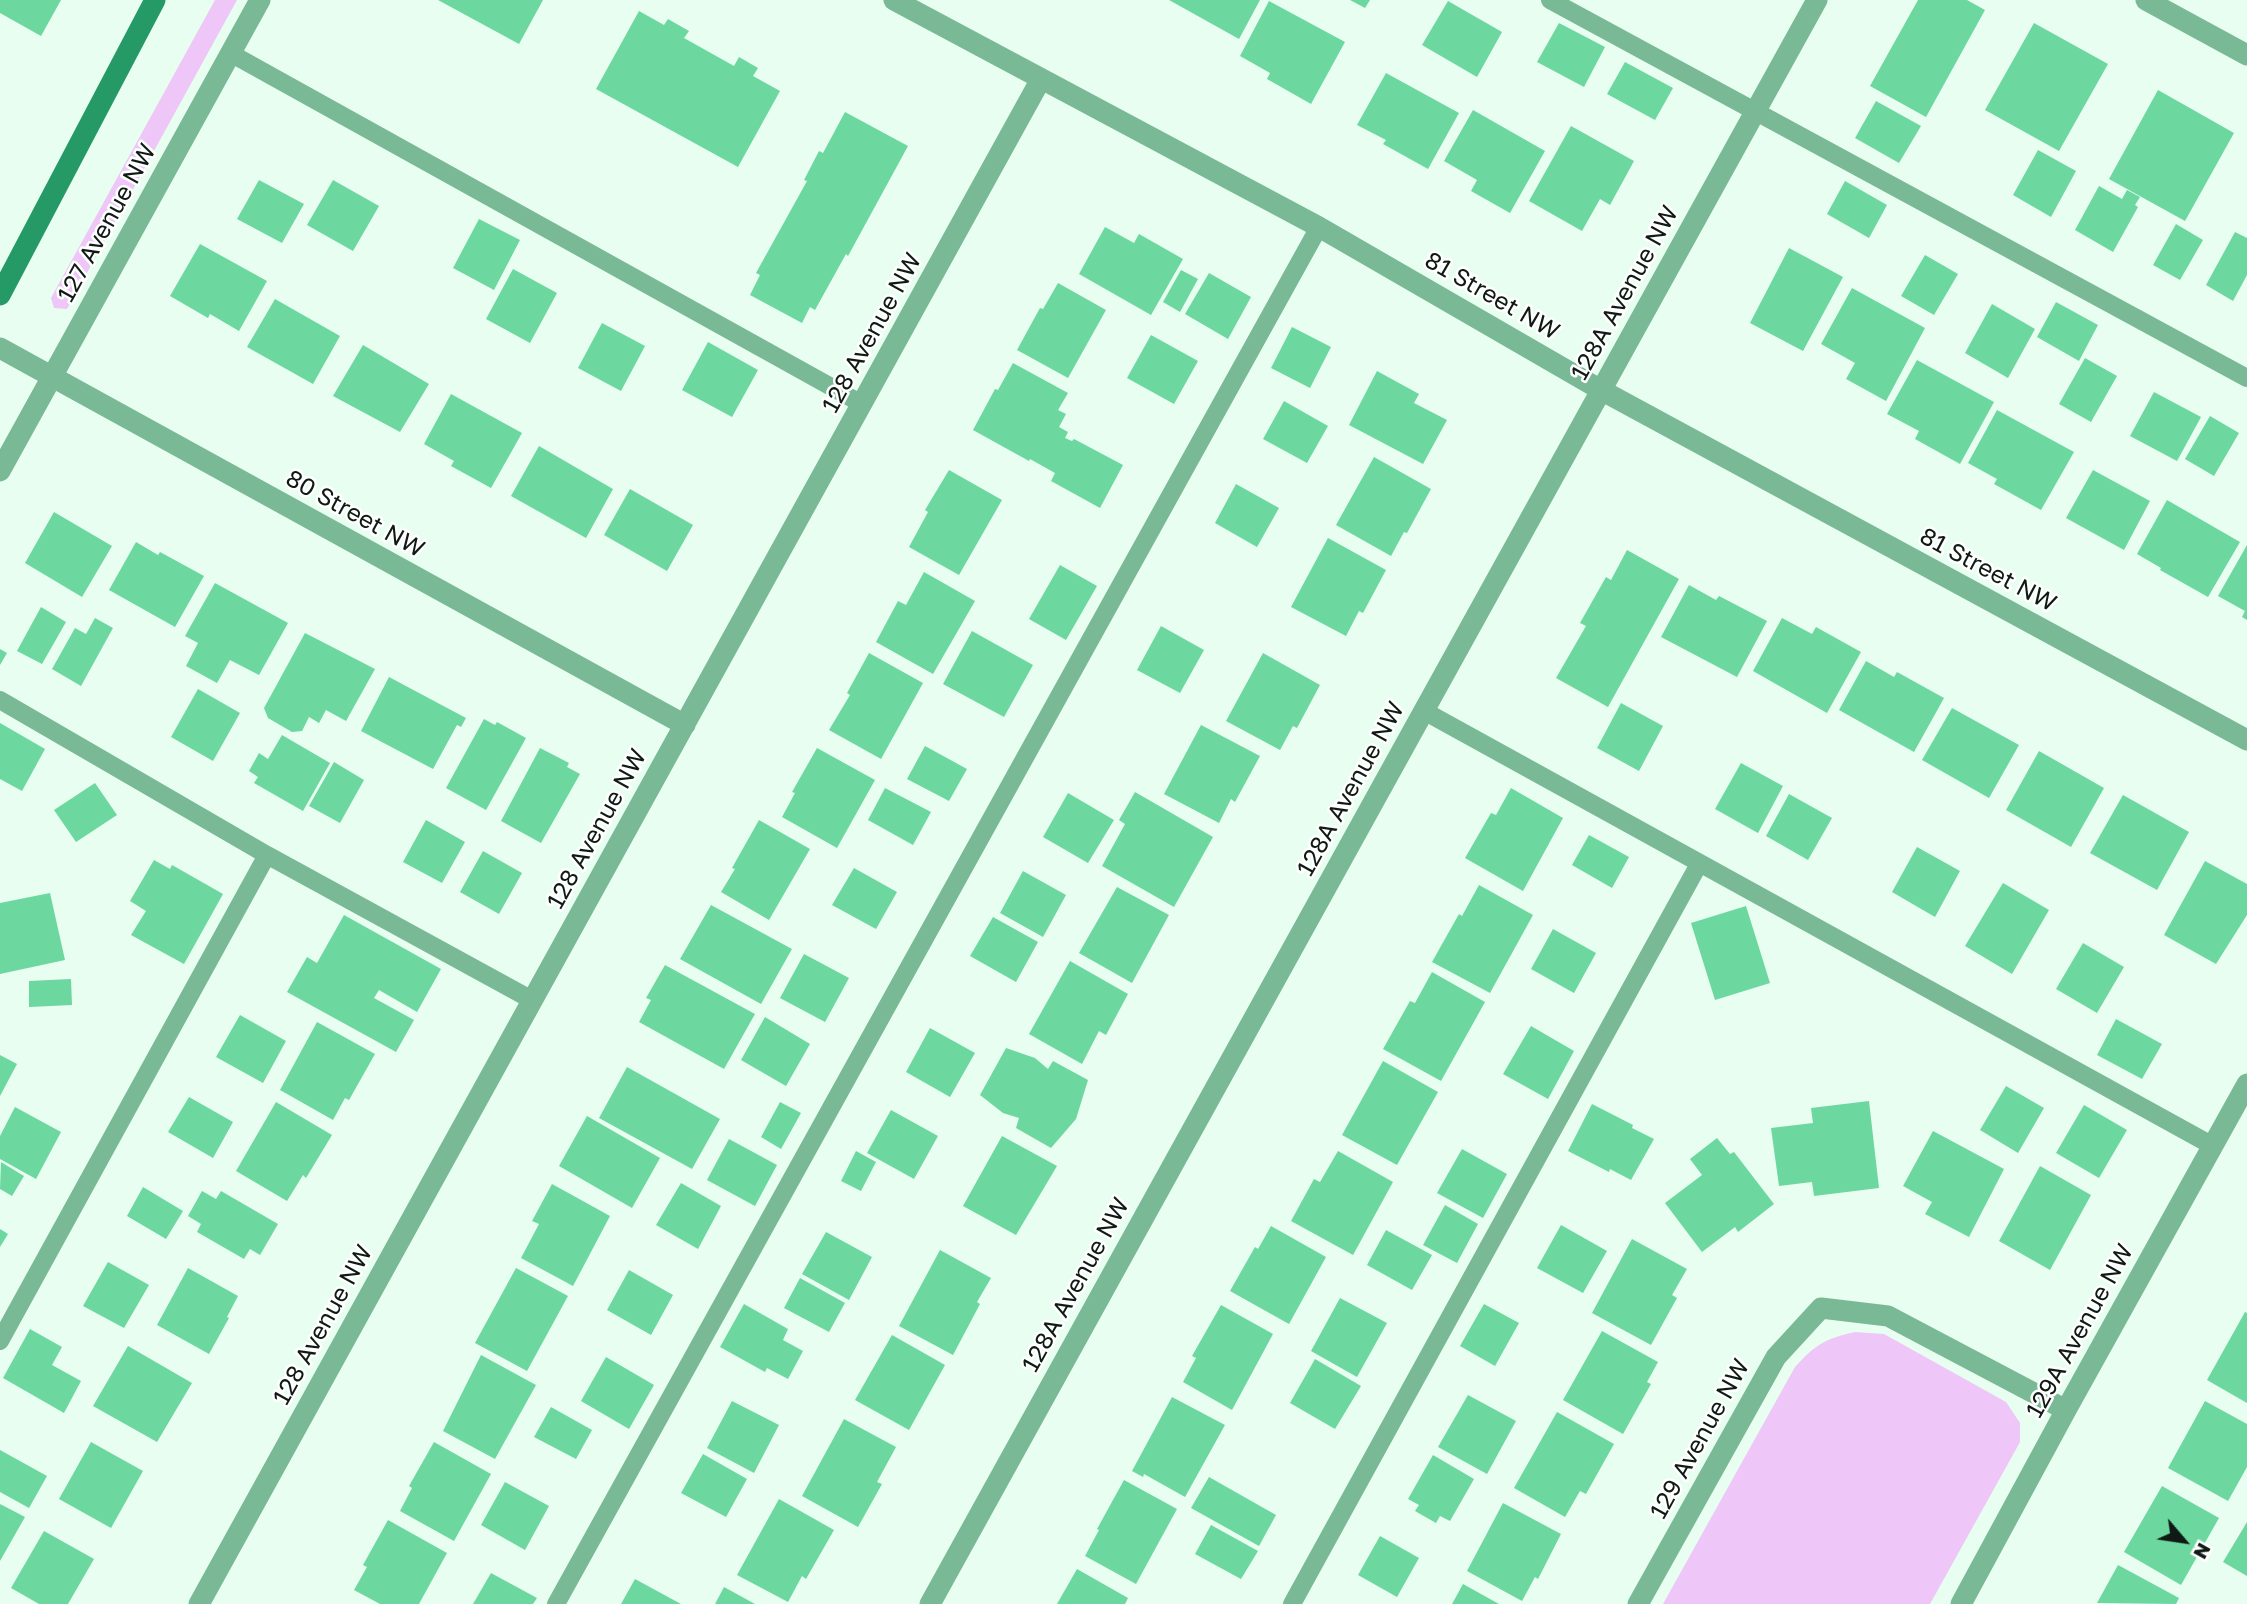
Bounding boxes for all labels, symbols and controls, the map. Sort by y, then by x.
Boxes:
street label: 127 Avenue NW [52,139,162,307]
street label: 128A Avenue NW [1565,201,1685,385]
street label: 81 Street NW [1420,246,1564,346]
street label: 128 Avenue NW [816,248,928,418]
street label: 80 Street NW [281,464,429,564]
street label: 81 Street NW [1915,522,2061,618]
street label: 128A Avenue NW [1291,697,1411,881]
street label: 128 Avenue NW [541,744,653,914]
street label: 128A Avenue NW [1016,1193,1136,1377]
street label: 129A Avenue NW [2020,1239,2140,1423]
street label: 128 Avenue NW [267,1240,379,1410]
street label: 129 Avenue NW [1644,1354,1756,1524]
north arrow [2149,1506,2219,1576]
text: N [2189,1540,2216,1563]

